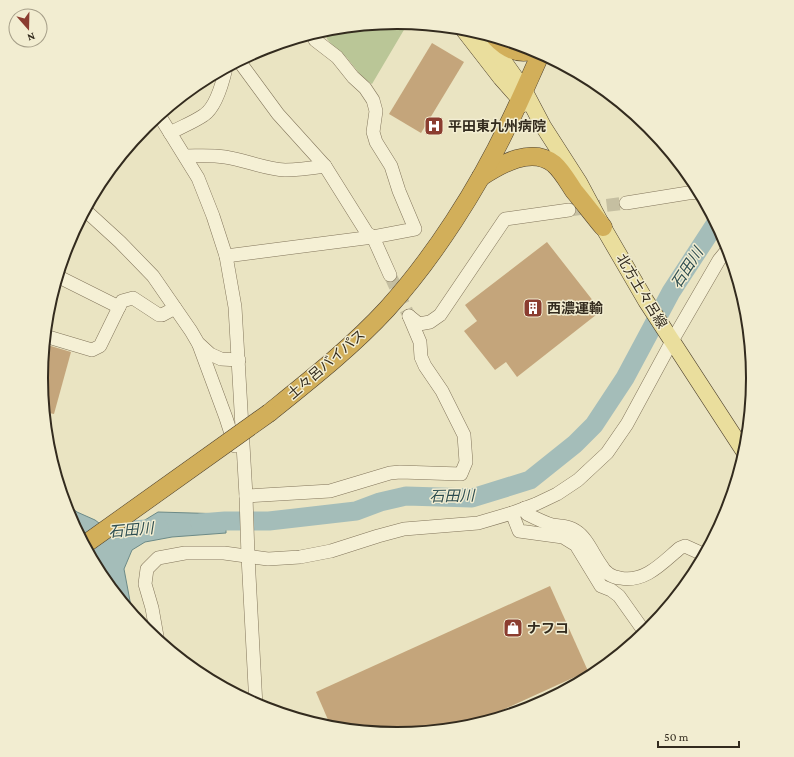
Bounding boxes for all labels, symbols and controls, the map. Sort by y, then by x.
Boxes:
north arrow [8,8,48,48]
text: N [25,30,37,44]
hospital icon: 平田東九州病院 [423,115,445,137]
place label: 平田東九州病院 [448,118,546,134]
water label: 石田川 [668,243,707,291]
street label: 北方土々呂線 [614,251,670,331]
building icon: 西濃運輸 [522,297,544,319]
place label: 西濃運輸 [547,300,603,316]
street label: 土々呂バイパス [284,326,368,402]
water label: 石田川 [429,488,477,504]
water label: 石田川 [108,520,156,540]
shop icon: ナフコ [502,617,524,639]
place label: ナフコ [527,620,569,636]
scale bar [658,723,739,749]
text: 50 m [664,730,689,744]

